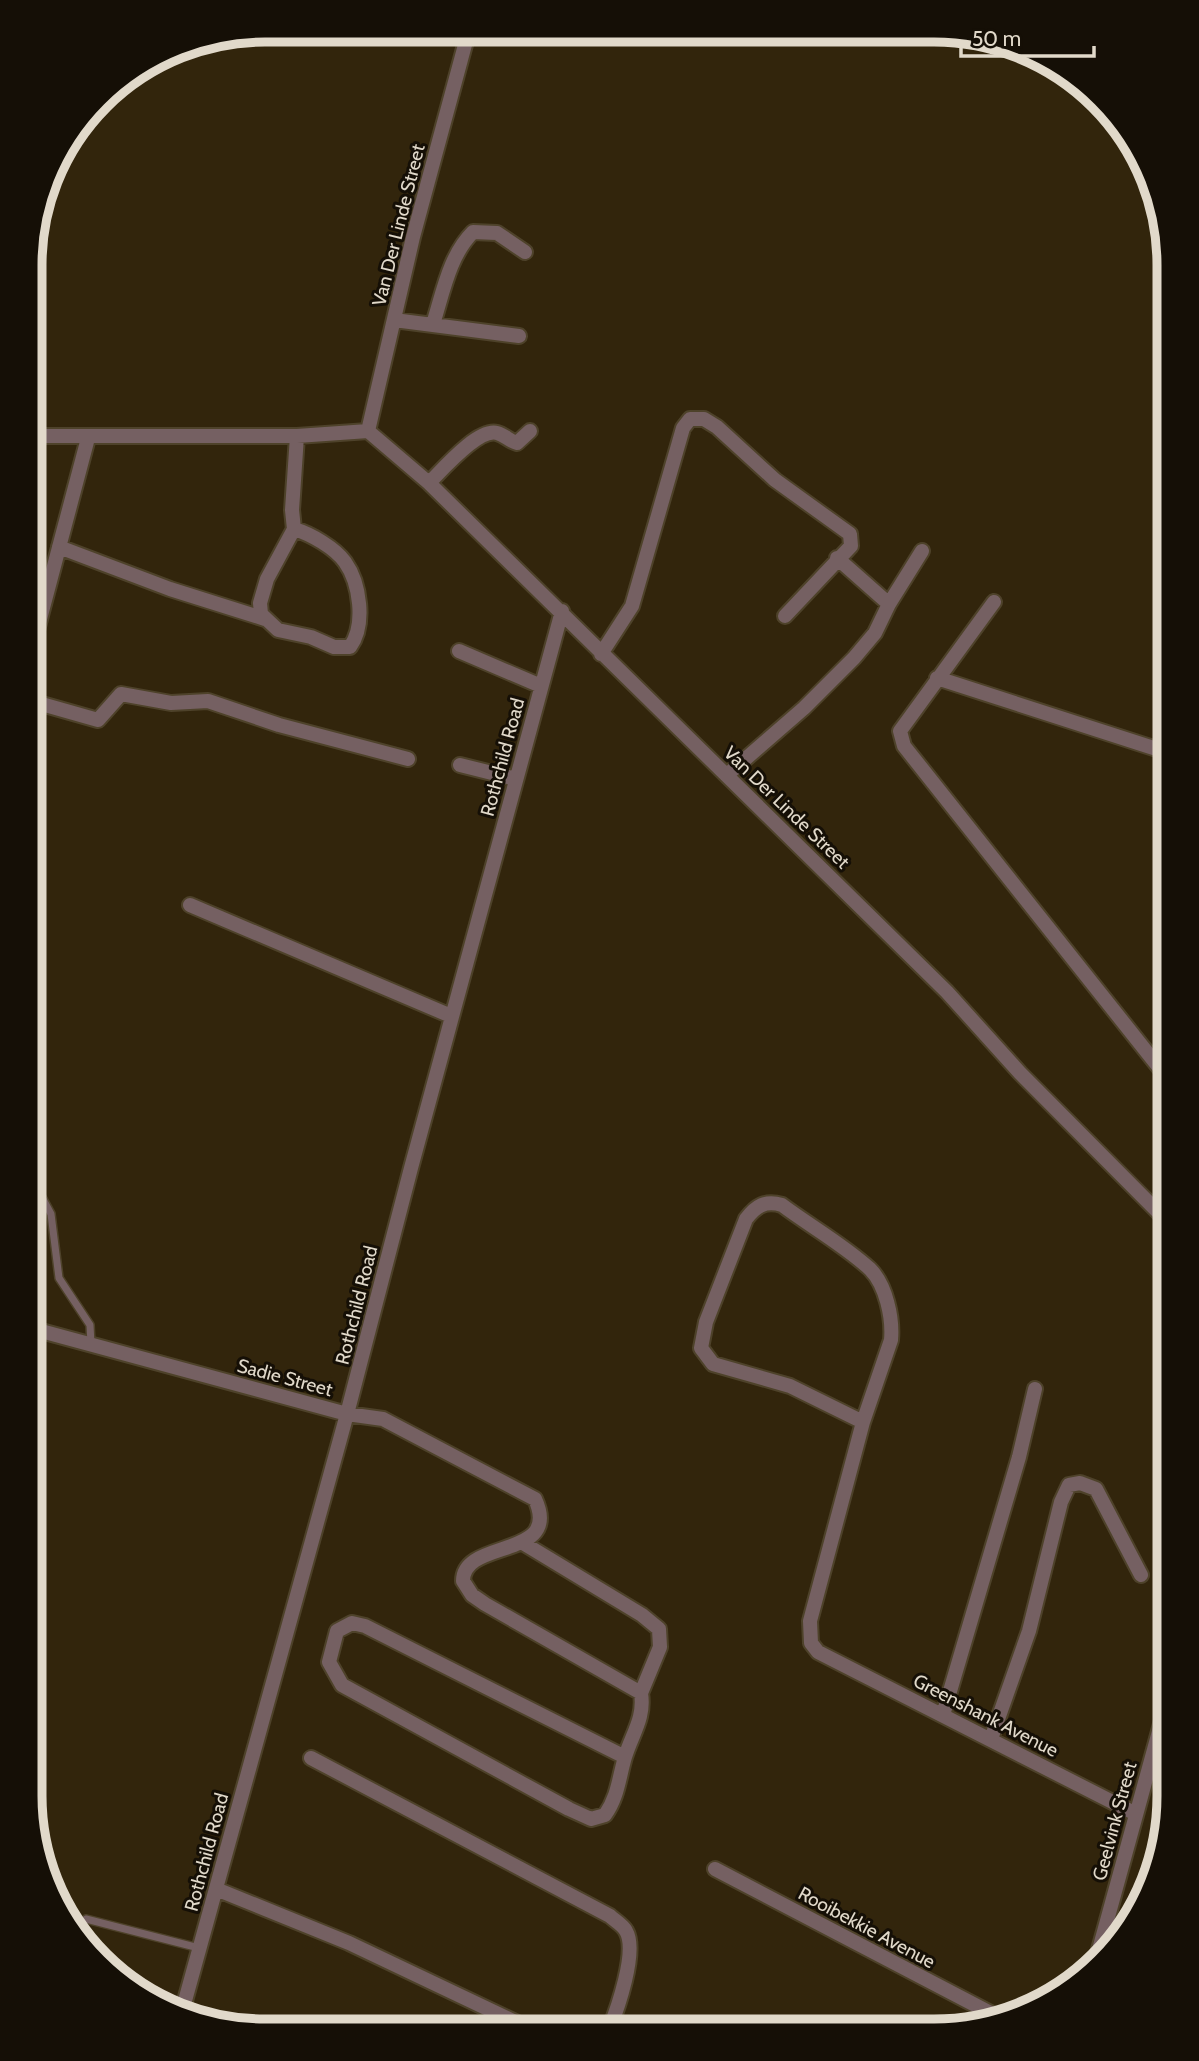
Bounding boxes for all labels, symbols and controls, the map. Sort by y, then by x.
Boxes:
scale bar [961,14,1094,58]
text: 50 m [972,26,1021,51]
street label: Van Der Linde Street [367,141,430,308]
street label: Rothchild Road [476,695,529,819]
street label: Van Der Linde Street [719,741,855,874]
street label: Rothchild Road [331,1243,382,1367]
street label: Sadie Street [235,1354,336,1401]
street label: Greenshank Avenue [910,1669,1062,1762]
street label: Geelvink Street [1088,1759,1142,1883]
street label: Rothchild Road [180,1790,233,1914]
street label: Rooibekkie Avenue [794,1882,939,1973]

